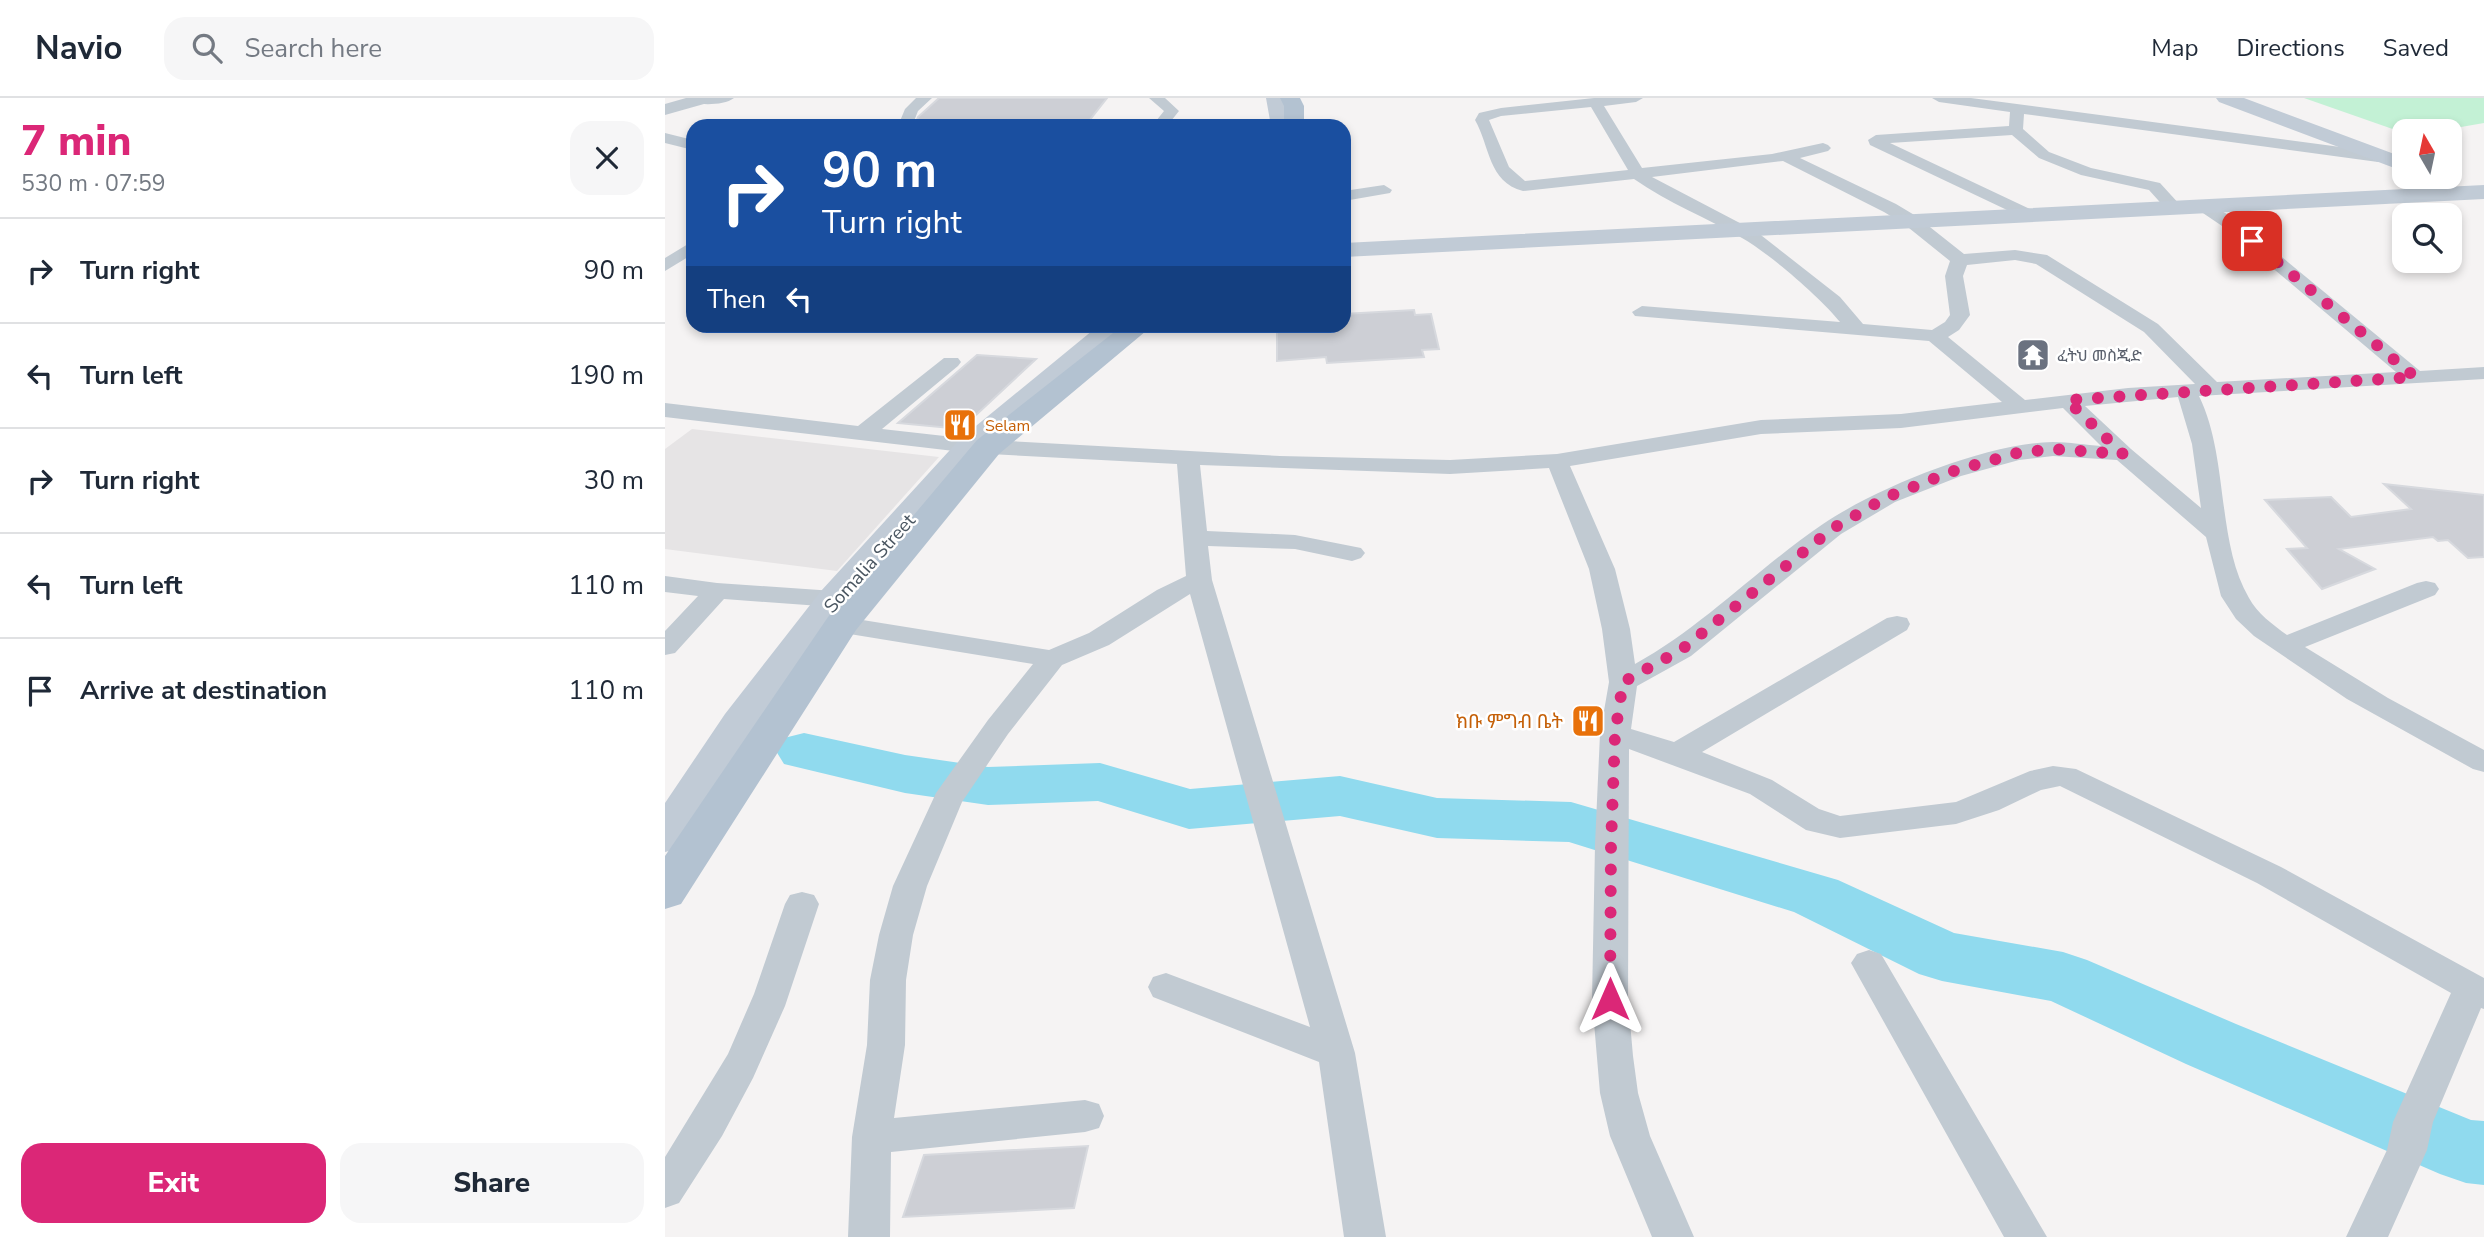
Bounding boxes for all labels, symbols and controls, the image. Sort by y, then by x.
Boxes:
search box [164,17,654,80]
text: Navio [35,26,122,71]
icon: search [188,29,226,67]
text: Search here [244,31,382,66]
text: Map [2151,32,2198,64]
text: Directions [2236,32,2345,64]
text: Saved [2383,32,2449,64]
text: 7 min [21,113,131,170]
north arrow [2392,119,2462,189]
map controls [2392,119,2462,273]
button: close [570,121,644,195]
text: 90 m [822,137,937,204]
icon: right [707,147,798,238]
text: 530 m · 07:59 [21,168,166,199]
text: Turn right [822,201,962,244]
button: search [2392,203,2462,273]
pin [2222,211,2282,271]
icon: arrive [2233,222,2271,260]
icon: right [21,252,59,290]
text: Turn right [80,253,199,288]
text: 90 m [584,253,644,288]
icon: left [780,280,818,318]
text: Then [707,282,766,317]
temple icon: ፈትህ መስጂድ [2014,336,2052,374]
place label: ፈትህ መስጂድ [2057,345,2143,367]
icon: left [21,357,59,395]
text: Turn left [80,358,183,393]
text: 190 m [568,358,644,393]
restaurant icon: Selam [941,406,979,444]
place label: Selam [985,415,1030,437]
icon: right [21,462,59,500]
text: Turn right [80,463,199,498]
text: 30 m [584,463,644,498]
street label: Somalia Street [818,508,922,619]
icon: left [21,567,59,605]
text: Turn left [80,568,183,603]
text: 110 m [568,568,644,603]
icon: arrive [21,672,59,710]
text: Arrive at destination [80,673,327,708]
text: 110 m [568,673,644,708]
restaurant icon: ክቡ ምግብ ቤት [1569,702,1607,740]
place label: ክቡ ምግብ ቤት [1456,709,1564,735]
position arrow [1573,962,1647,1036]
button: Exit [21,1143,326,1223]
button: Share [340,1143,644,1223]

